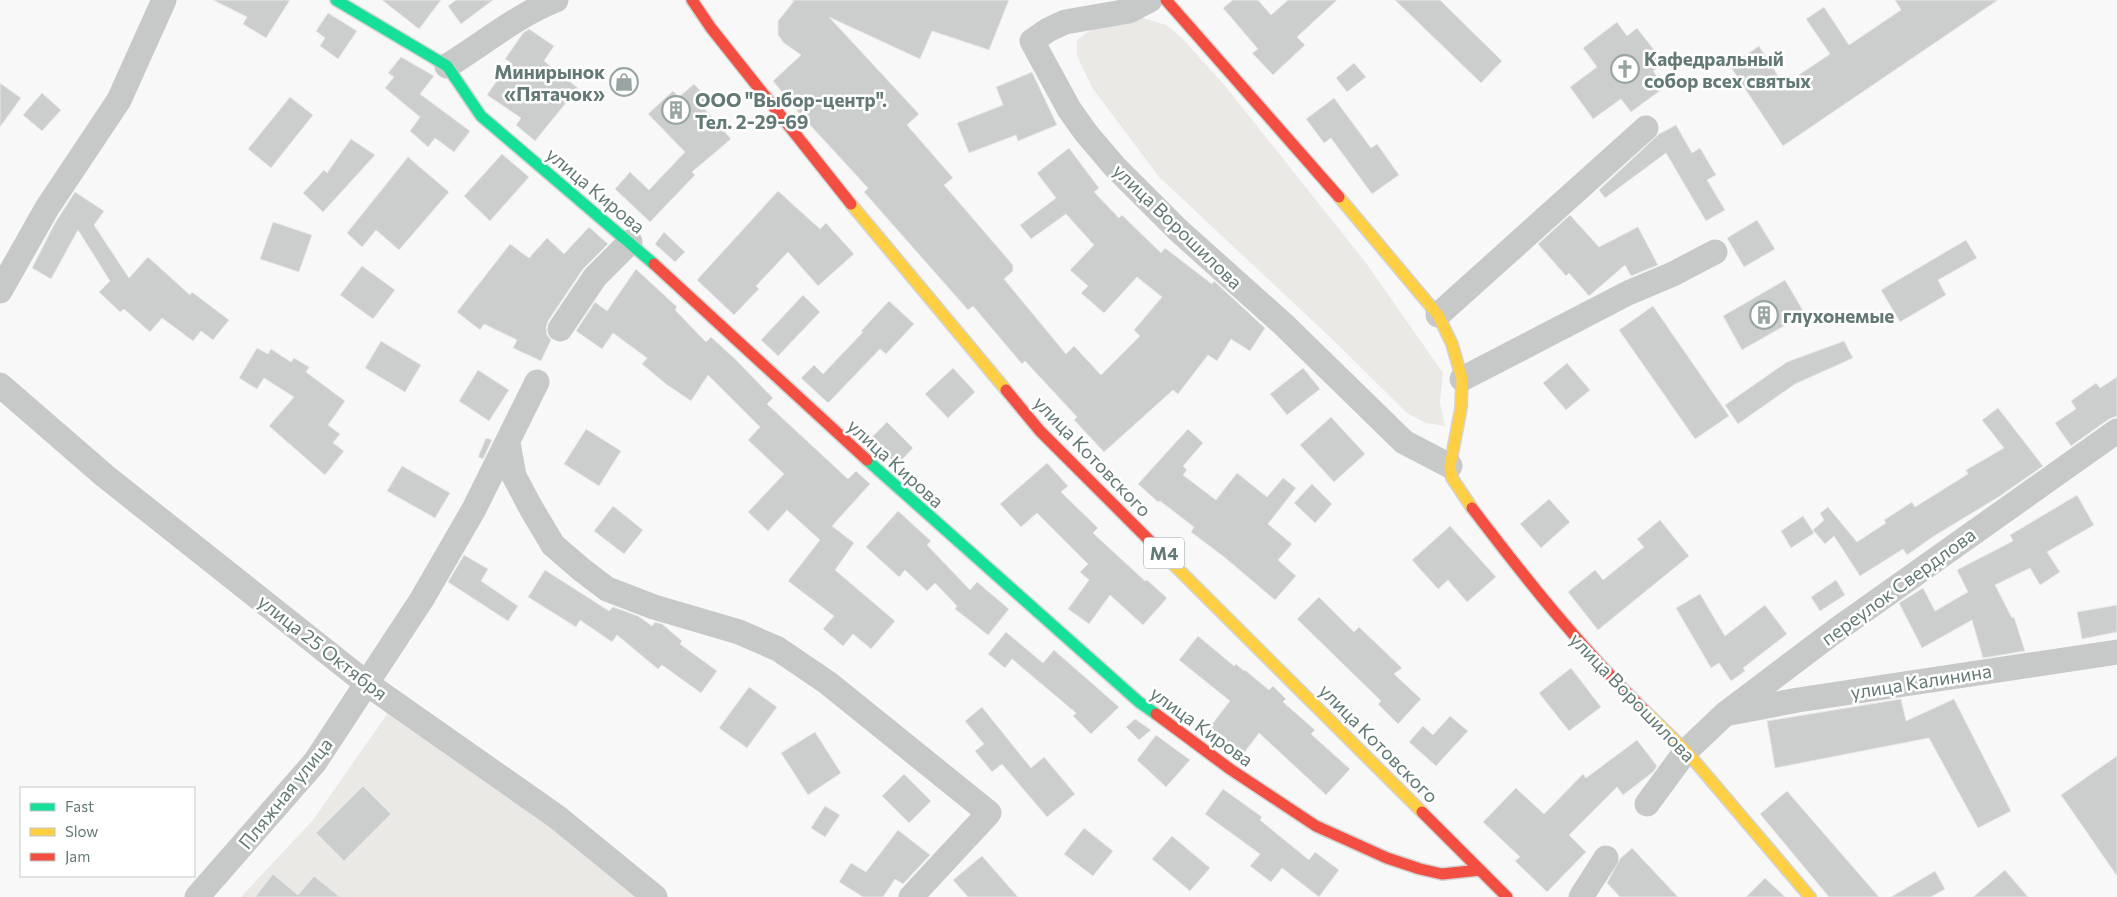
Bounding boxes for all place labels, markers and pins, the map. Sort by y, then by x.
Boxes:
place label: Кафедральный собор всех святых [1644,47,1811,92]
church icon: Кафедральный собор всех святых [1610,54,1640,84]
place label: Минирынок «Пятачок» [494,60,605,105]
shop icon: Минирынок «Пятачок» [609,67,639,97]
place label: ООО "Выбор-центр". Тел. 2-29-69 [695,88,887,133]
building icon: ООО "Выбор-центр". Тел. 2-29-69 [661,95,691,125]
building icon: глухонемые [1749,300,1779,330]
place label: глухонемые [1783,304,1894,327]

